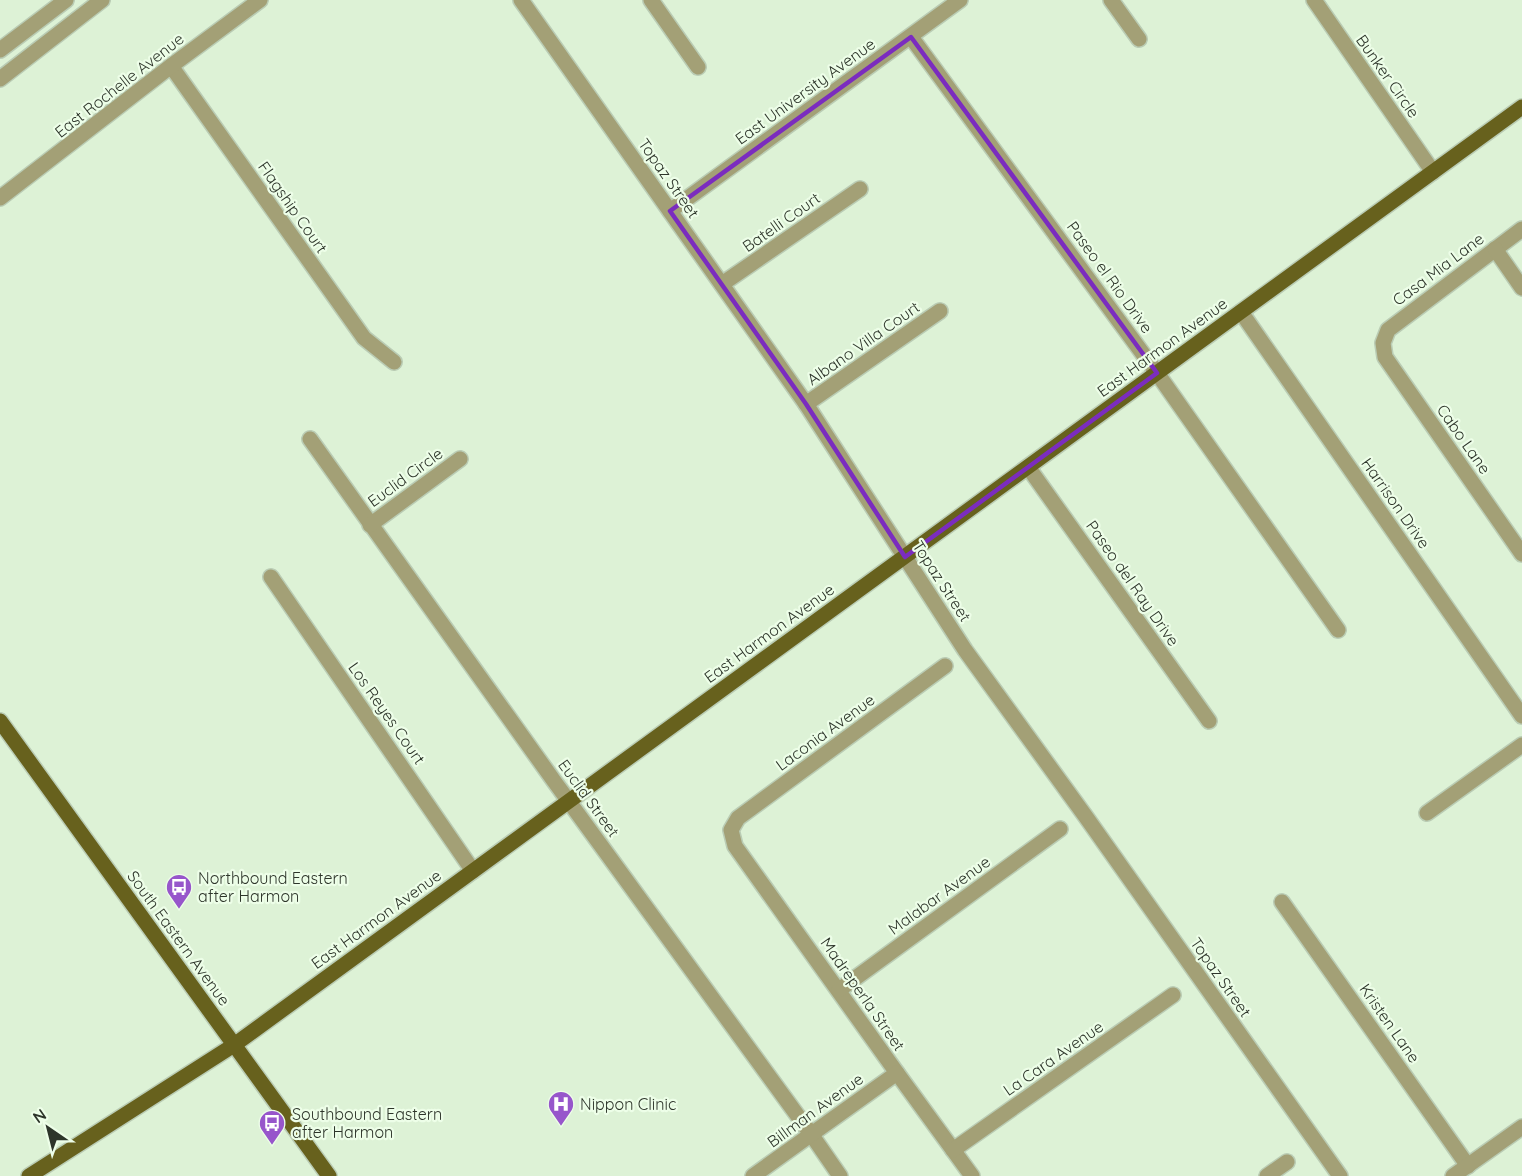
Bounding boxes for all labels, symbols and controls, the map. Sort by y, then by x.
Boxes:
street label: East Rochelle Avenue [51,28,187,142]
street label: Bunker Circle [1352,31,1424,121]
street label: East University Avenue [731,33,879,149]
street label: Topaz Street [634,134,704,222]
street label: Flagship Court [254,157,332,257]
street label: Batelli Court [738,188,824,256]
street label: Paseo el Rio Drive [1063,217,1157,337]
street label: Casa Mia Lane [1388,228,1488,310]
street label: East Harmon Avenue [1093,293,1231,401]
street label: Albano Villa Court [803,297,923,389]
street label: Cabo Lane [1433,400,1495,478]
street label: Euclid Circle [364,443,446,511]
street label: Harrison Drive [1357,454,1435,552]
street label: Paseo del Ray Drive [1082,516,1184,650]
street label: Topaz Street [908,537,976,625]
street label: East Harmon Avenue [700,579,838,687]
street label: Los Reyes Court [344,658,430,768]
street label: Laconia Avenue [772,689,878,775]
street label: Euclid Street [554,755,624,841]
street label: Malabar Avenue [884,851,994,939]
street label: East Harmon Avenue [307,865,445,973]
street label: South Eastern Avenue [123,867,235,1009]
place label: Northbound Eastern after Harmon [198,868,348,906]
bus stop icon: Northbound Eastern after Harmon [164,872,194,910]
street label: Madreperla Street [816,933,910,1055]
street label: Topaz Street [1186,933,1256,1021]
street label: Kristen Lane [1355,979,1425,1067]
street label: La Cara Avenue [999,1016,1107,1100]
street label: Billman Avenue [763,1068,867,1152]
hospital icon: Nippon Clinic [546,1089,576,1127]
place label: Nippon Clinic [580,1094,676,1114]
north arrow [18,1098,78,1158]
text: N [29,1104,50,1127]
place label: Southbound Eastern after Harmon [292,1104,442,1142]
bus stop icon: Southbound Eastern after Harmon [257,1108,287,1146]

